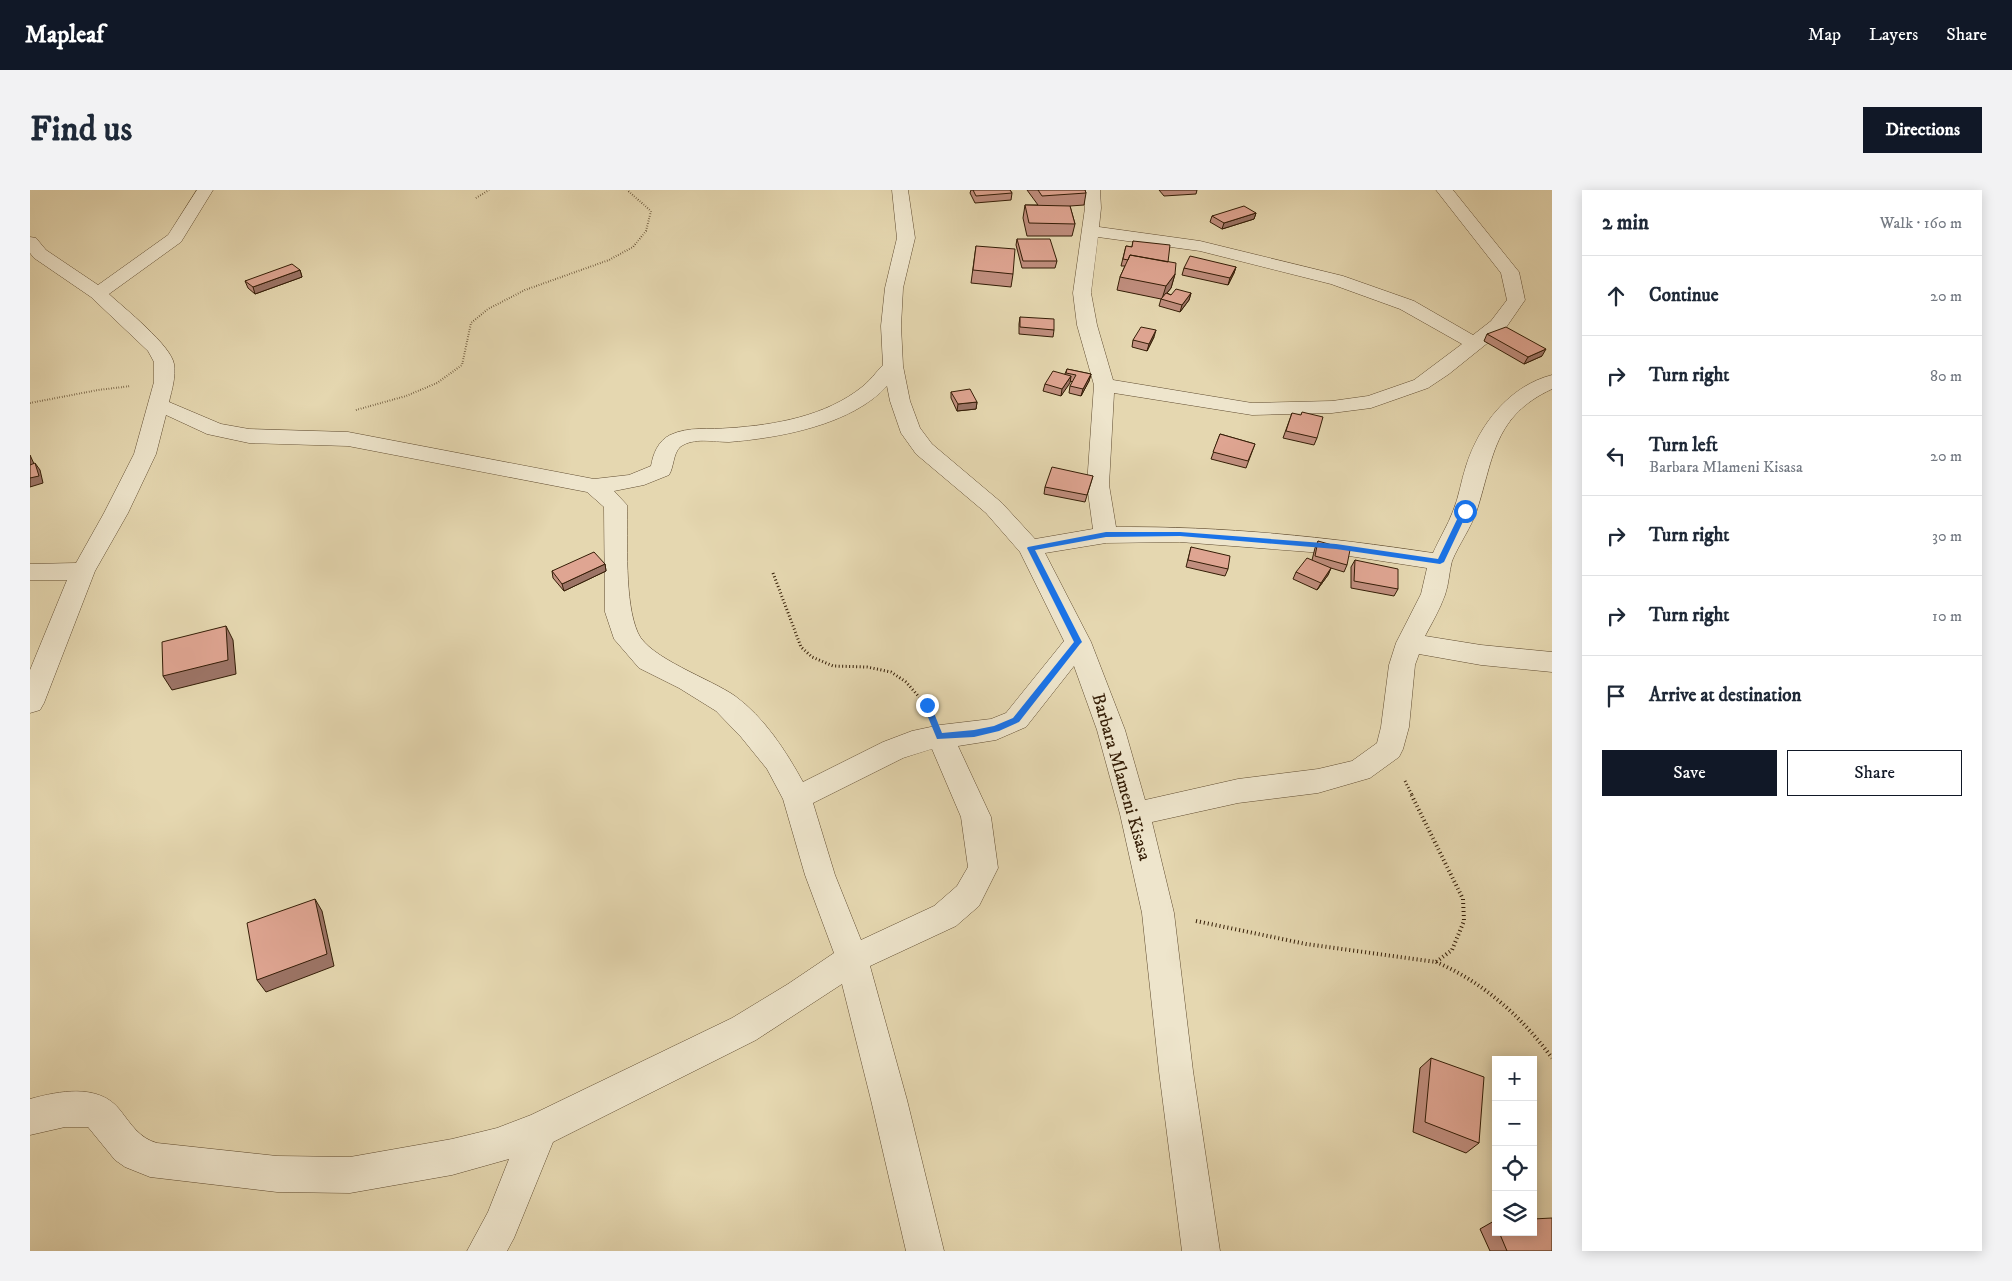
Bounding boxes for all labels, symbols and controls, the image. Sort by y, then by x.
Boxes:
text: Mapleaf [25,20,104,50]
text: Map [1808,24,1841,46]
text: Layers [1869,24,1918,46]
text: Share [1946,24,1987,46]
button: Directions [1863,107,1982,153]
text: Find us [30,108,132,152]
text: 2 min [1602,210,1649,236]
text: Walk · 160 m [1880,213,1962,233]
icon: ahead [1602,282,1630,310]
text: Continue [1649,284,1719,307]
text: 20 m [1930,286,1962,306]
icon: right [1602,362,1630,390]
text: Turn right [1649,364,1729,387]
text: 80 m [1930,366,1962,386]
text: Turn left [1649,434,1718,457]
icon: left [1602,442,1630,470]
text: 20 m [1930,446,1962,466]
text: Barbara Mlameni Kisasa [1649,457,1803,477]
route start [1454,500,1477,523]
icon: right [1602,522,1630,550]
text: Turn right [1649,524,1729,547]
text: 30 m [1932,526,1962,546]
icon: right [1602,602,1630,630]
text: Turn right [1649,604,1729,627]
text: 10 m [1932,606,1962,626]
icon: arrive [1602,682,1630,710]
text: Arrive at destination [1649,684,1801,707]
street label: Barbara Mlameni Kisasa [1087,691,1156,863]
route end [916,694,939,717]
button: Save [1602,750,1777,796]
button: Share [1787,750,1962,796]
map controls [1492,1056,1537,1236]
button: + [1492,1056,1537,1101]
button: − [1492,1101,1537,1146]
button: locate [1492,1146,1537,1191]
button: layers [1492,1191,1537,1236]

